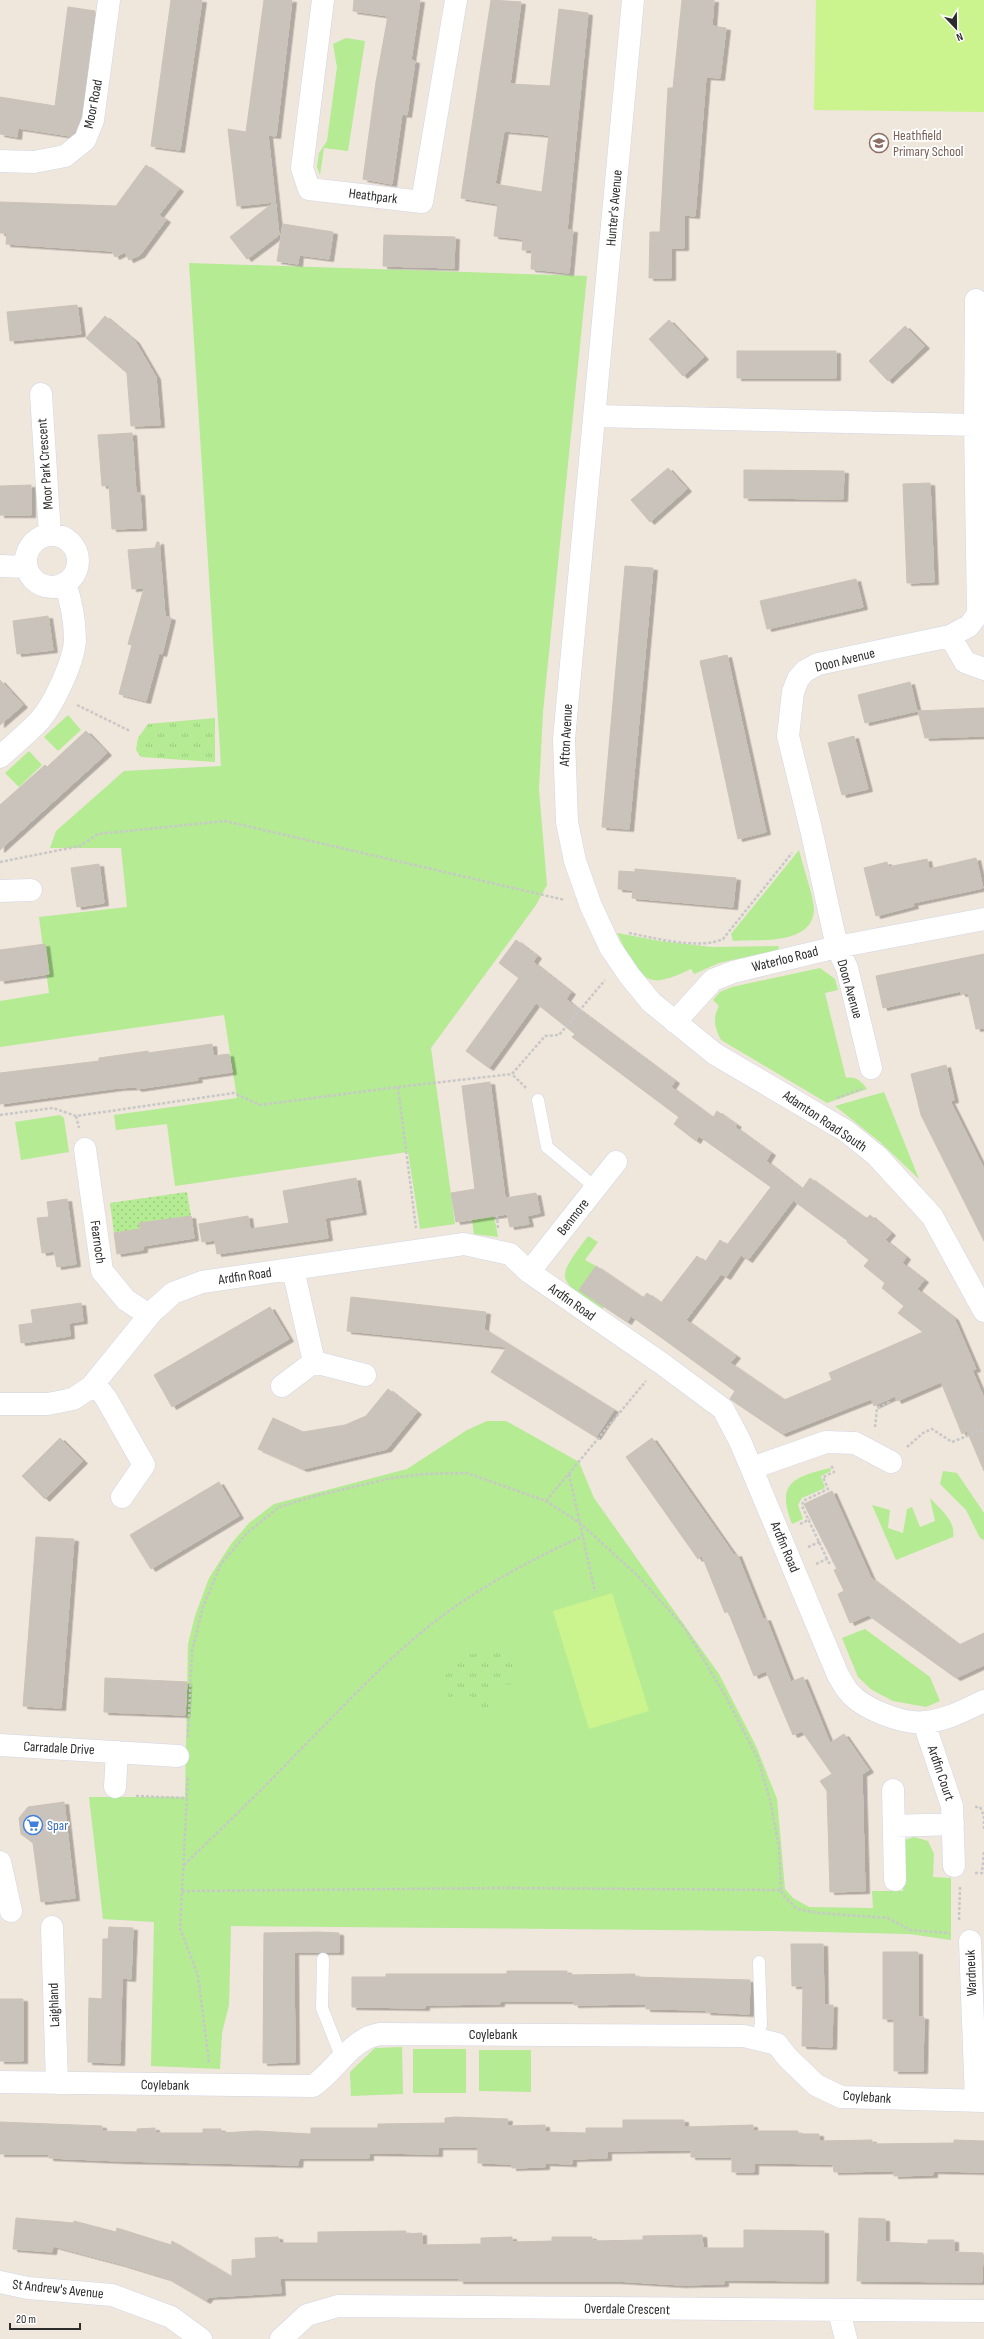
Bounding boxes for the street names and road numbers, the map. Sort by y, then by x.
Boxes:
street label: Moor Road [80,78,106,130]
street label: Hunter's Avenue [602,169,626,247]
street label: Heathpark [348,185,399,207]
street label: Moor Park Crescent [33,418,57,510]
street label: Doon Avenue [813,644,877,676]
street label: Afton Avenue [556,703,576,768]
street label: Waterloo Road [750,943,820,975]
street label: Doon Avenue [833,957,867,1021]
street label: Adamton Road South [779,1086,870,1155]
street label: Benmore [553,1195,593,1239]
street label: Fearnoch [87,1219,109,1265]
street label: Ardfin Road [216,1264,273,1288]
street label: Ardfin Road [544,1279,599,1324]
street label: Ardfin Road [766,1518,803,1575]
street label: Carradale Drive [23,1738,95,1758]
street label: Ardfin Court [923,1742,958,1803]
street label: Wardneuk [962,1949,980,1997]
street label: Laighland [45,1982,63,2028]
street label: Coylebank [469,2026,518,2043]
street label: Coylebank [141,2076,190,2094]
street label: Coylebank [842,2087,892,2107]
street label: St Andrew's Avenue [12,2276,104,2302]
street label: Overdale Crescent [584,2300,670,2318]

